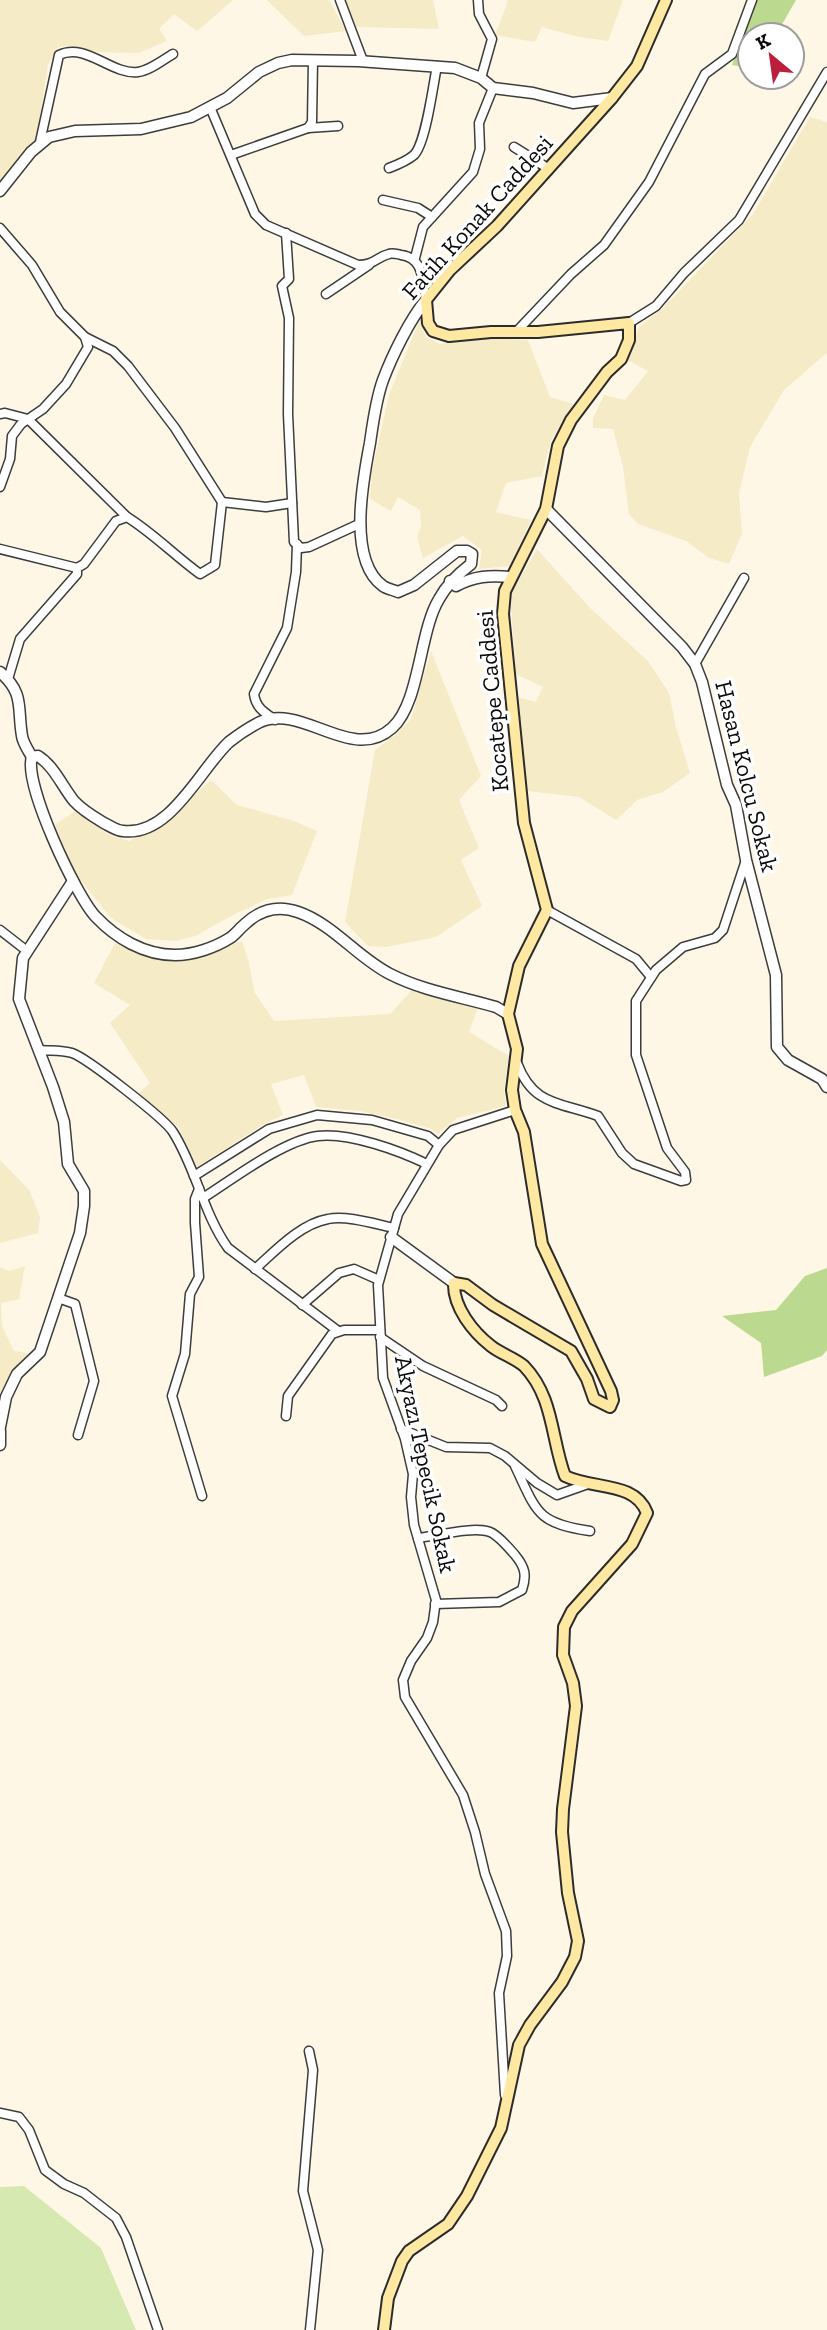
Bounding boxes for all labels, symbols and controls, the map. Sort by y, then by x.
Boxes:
north arrow [736,21,806,91]
text: K [752,28,774,55]
street label: Fatih Konak Caddesi [395,129,559,305]
street label: Kocatepe Caddesi [470,609,514,793]
street label: Hasan Kolcu Sokak [709,677,785,875]
street label: Akyazı Tepecik Sokak [389,1353,463,1576]

